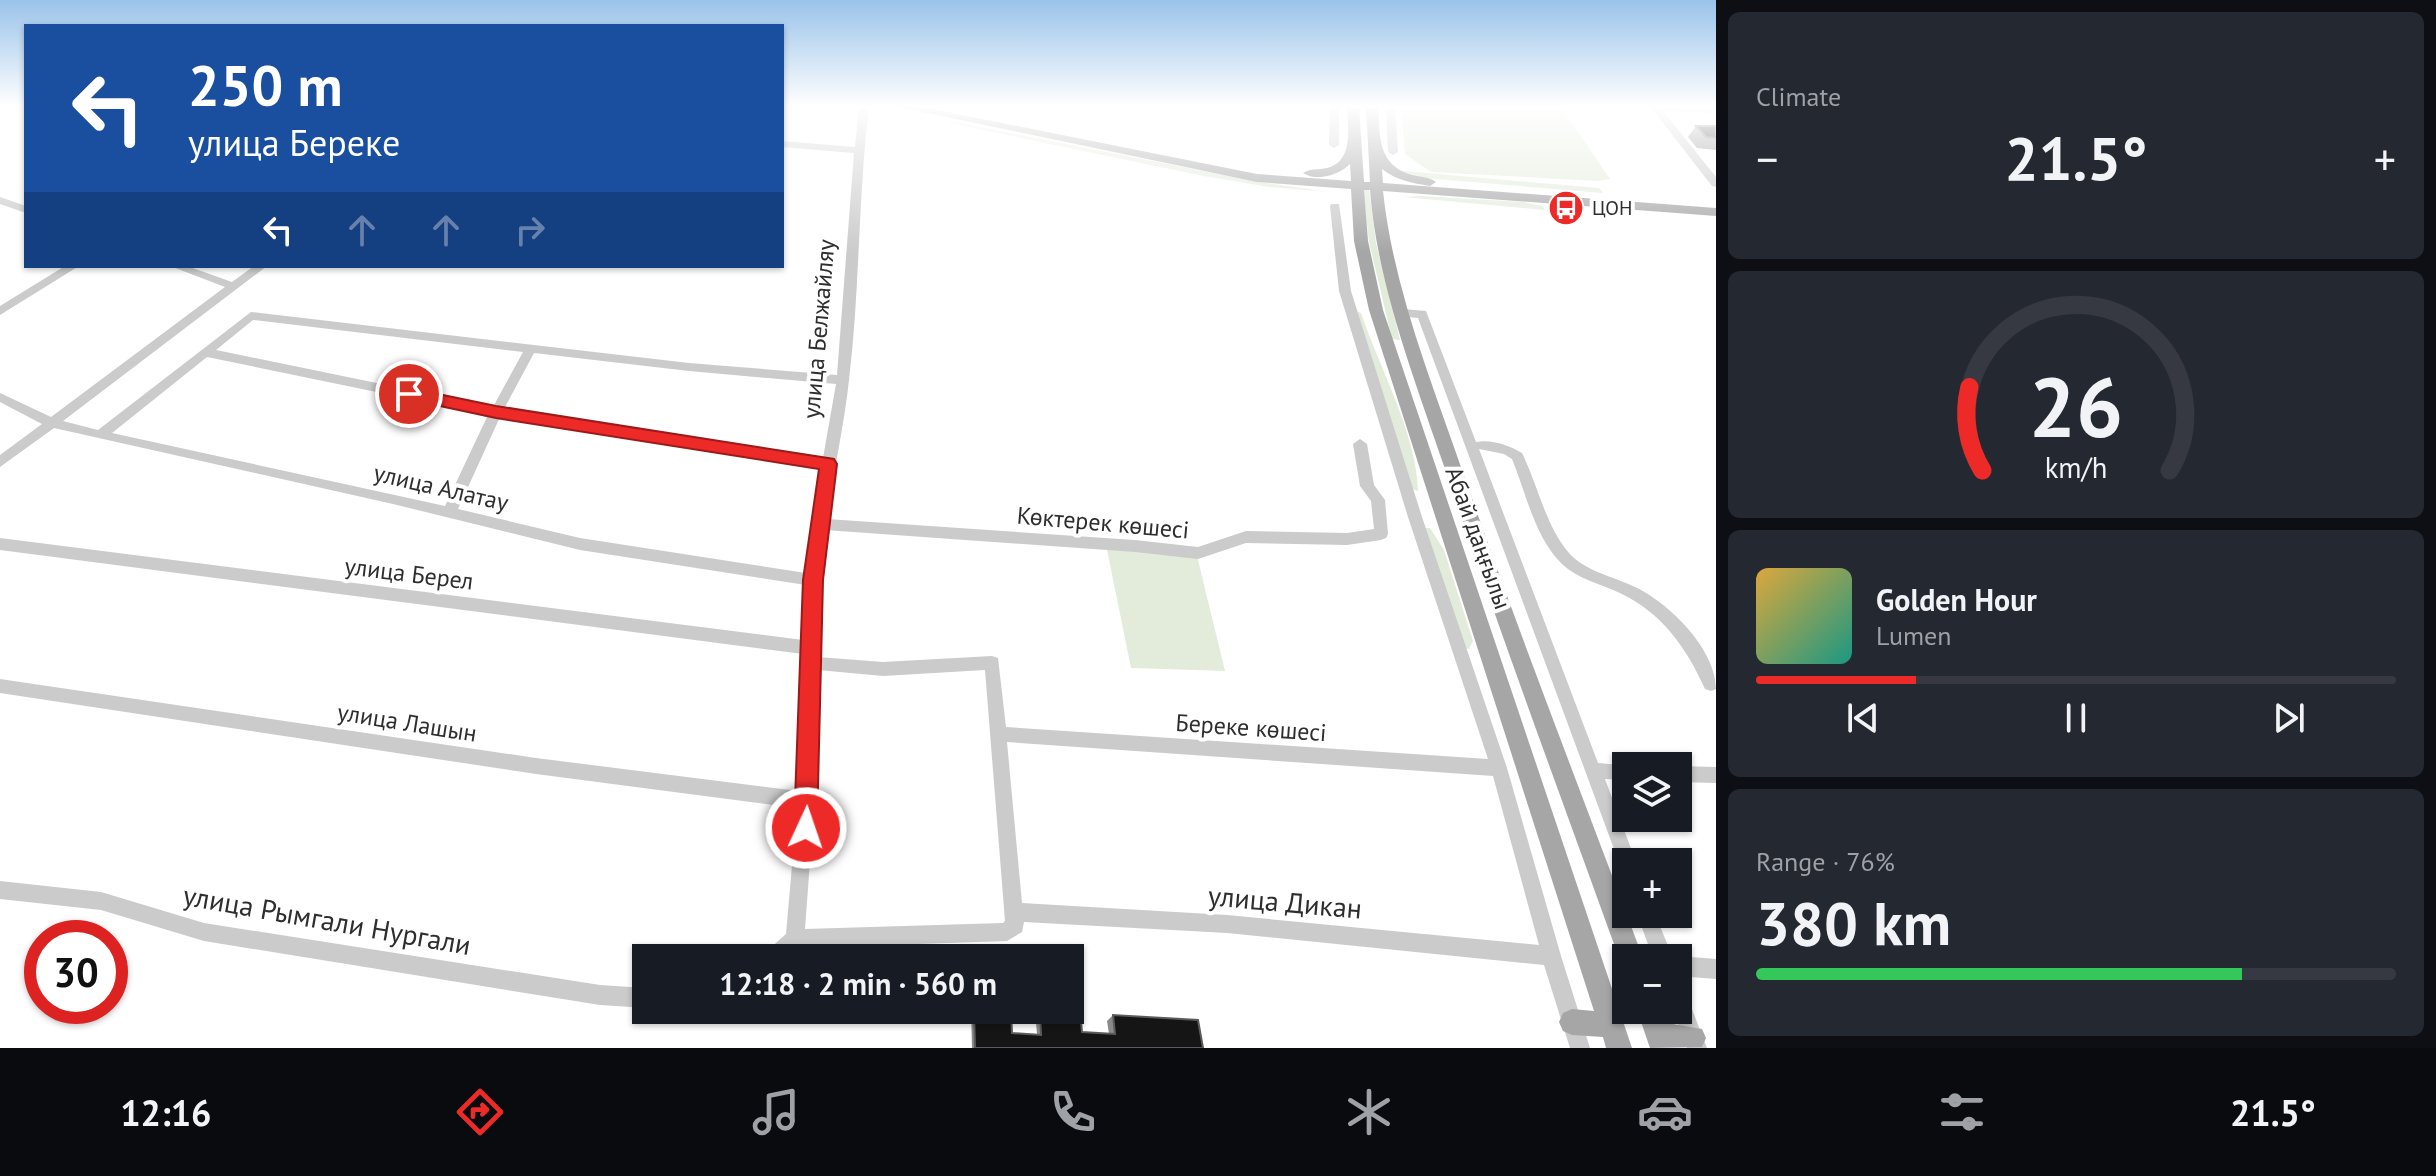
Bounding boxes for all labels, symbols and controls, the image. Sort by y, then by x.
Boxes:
text: 250 m [188,49,343,121]
icon: left [56,56,160,160]
text: Climate [1756,80,1841,113]
text: улица Береке [188,119,400,166]
text: 21.5° [2004,119,2148,197]
text: − [1756,130,1778,187]
text: + [2374,130,2396,187]
bus stop icon: ЦОН [1547,189,1585,227]
place label: ЦОН [1592,195,1632,221]
icon: left [256,208,300,252]
icon: ahead [340,208,384,252]
icon: ahead [424,208,468,252]
icon: right [508,208,552,252]
street label: улица Белжайляу [795,238,842,420]
text: 26 [2029,351,2123,459]
pin [375,360,443,428]
icon: arrive [387,372,431,416]
text: km/h [2045,449,2107,486]
street label: улица Алатау [371,457,511,518]
street label: Абай даңғылы [1438,462,1519,613]
street label: Көктерек көшесі [1016,500,1190,545]
street label: улица Берел [343,550,475,597]
text: Golden Hour [1876,580,2037,619]
text: Lumen [1876,619,1951,652]
street label: улица Лашын [335,696,479,749]
icon: previous [1841,696,1885,740]
icon: pause [2054,696,2098,740]
icon: next [2267,696,2311,740]
street label: Береке көшесі [1174,707,1328,748]
map controls [1612,752,1692,1024]
button: layers [1612,752,1692,832]
position arrow [764,786,848,870]
text: Range · 76% [1756,845,1895,878]
button: + [1612,848,1692,928]
street label: улица Рымгали Нургали [180,876,474,963]
street label: улица Дикан [1207,876,1364,927]
text: 380 km [1756,884,1951,962]
speed limit sign: 30 [24,920,128,1024]
button: − [1612,944,1692,1024]
text: 12:18 · 2 min · 560 m [719,964,997,1003]
icon: directions [452,1084,508,1140]
icon: music [748,1084,804,1140]
icon: phone [1045,1084,1101,1140]
icon: climate [1341,1084,1397,1140]
icon: car [1637,1084,1693,1140]
icon: filters [1934,1084,1990,1140]
text: 12:16 [120,1089,212,1136]
text: 21.5° [2230,1089,2316,1136]

